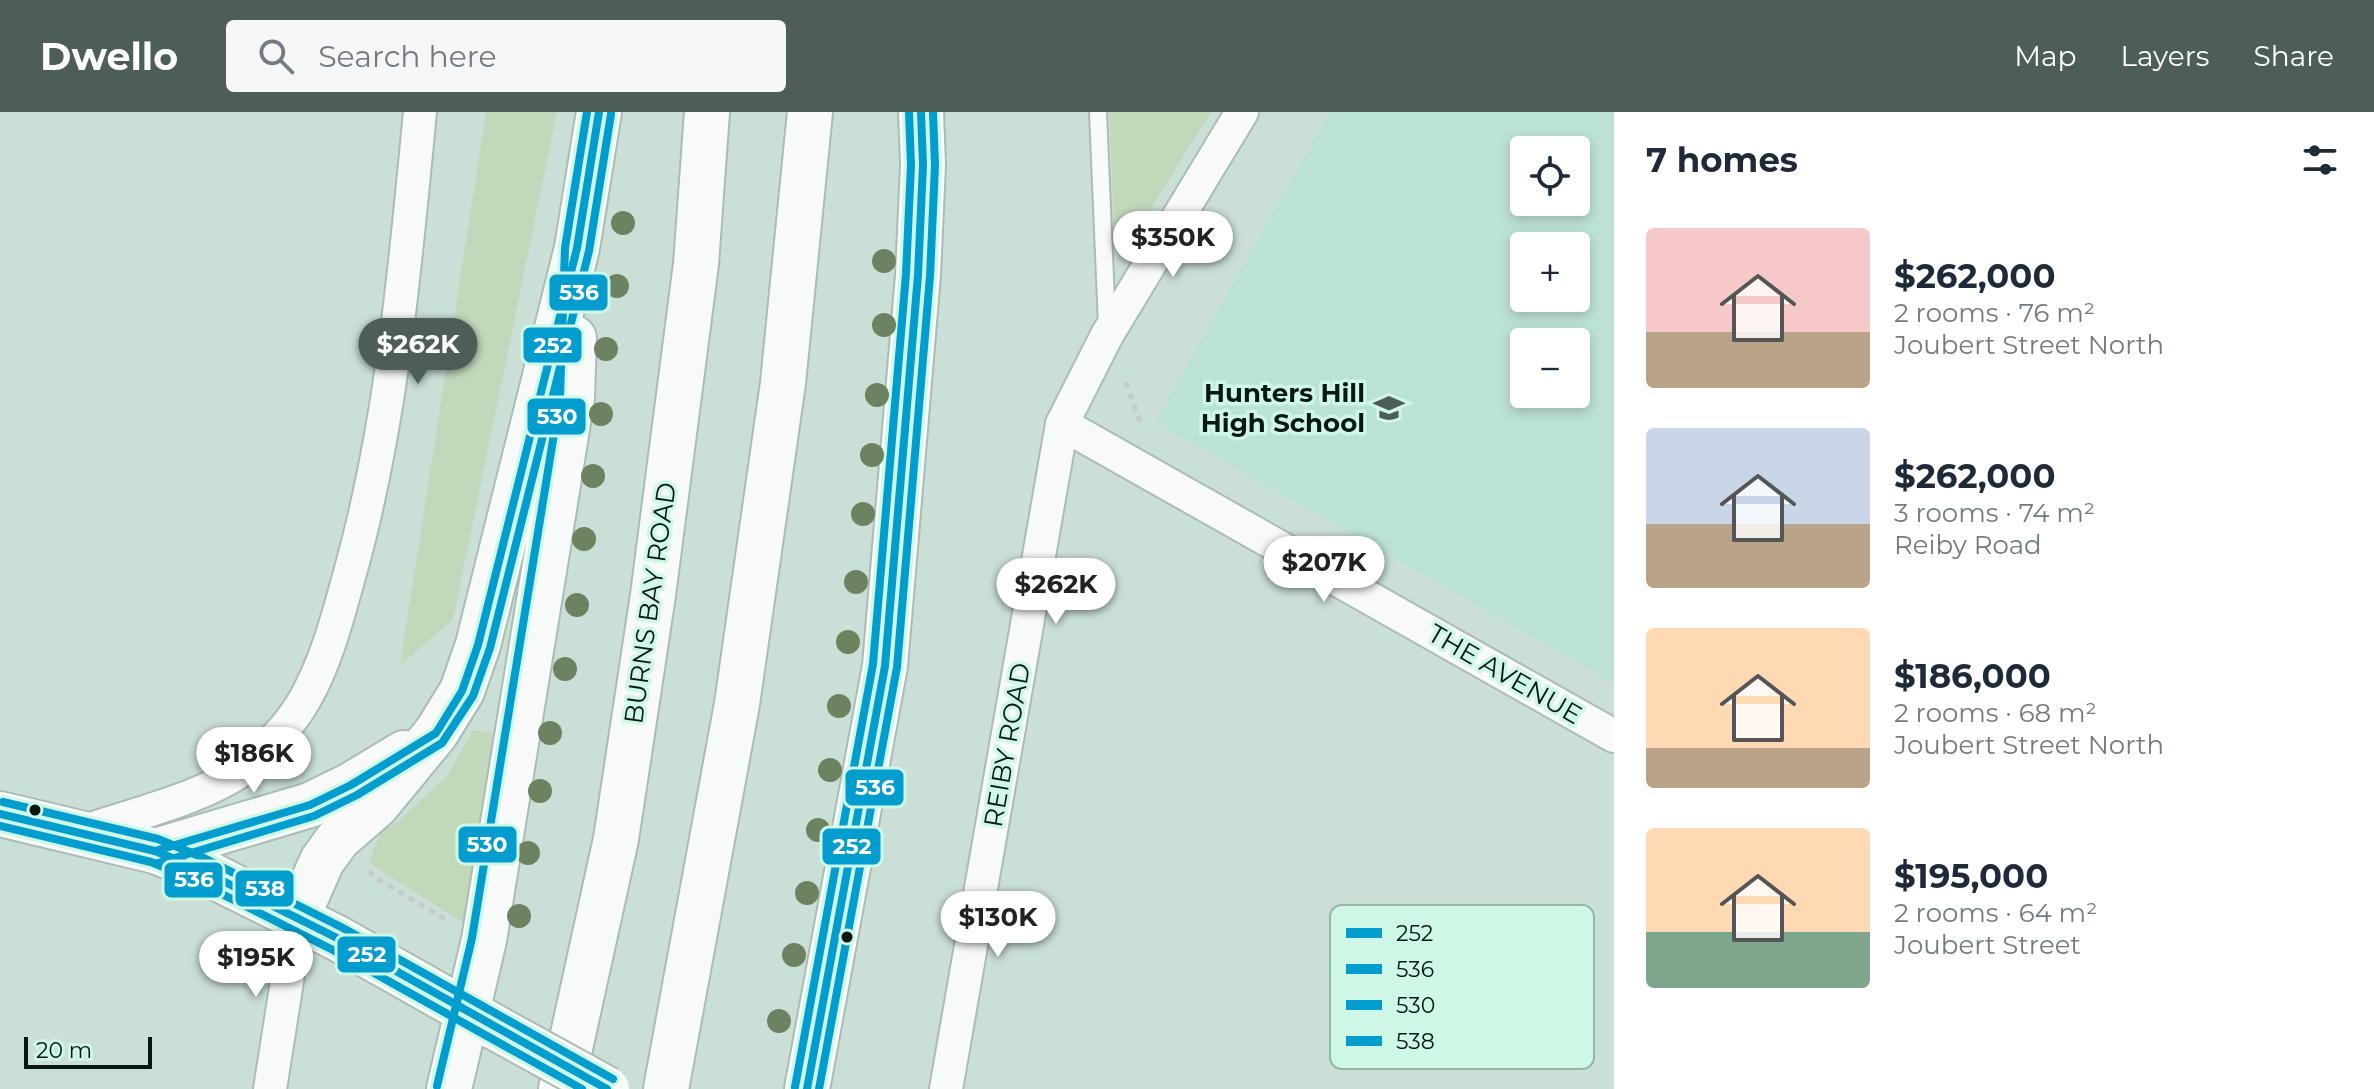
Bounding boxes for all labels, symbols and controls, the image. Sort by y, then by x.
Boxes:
search box [226,20,786,92]
text: Dwello [40,33,178,80]
icon: search [254,34,298,78]
text: Search here [318,38,497,75]
text: Map [2014,39,2077,73]
text: Layers [2121,39,2210,73]
text: Share [2254,39,2334,73]
map controls [1510,136,1590,408]
button: locate [1510,136,1590,216]
icon: filters [2298,138,2342,182]
text: 7 homes [1646,139,1798,181]
pin: $350K [1117,211,1229,279]
text: $350K [1131,221,1215,253]
button: + [1510,232,1590,312]
text: $262,000 [1894,255,2056,297]
icon: home [1710,260,1806,356]
line badge: 536 [548,273,609,312]
text: 536 [559,279,599,306]
text: 2 rooms · 76 m² [1894,297,2095,329]
pin: $262K [362,318,474,386]
line badge: 252 [522,326,583,364]
text: $262K [376,328,460,360]
button: − [1510,328,1590,408]
text: Joubert Street North [1894,329,2164,361]
text: 252 [534,332,572,359]
place label: Hunters Hill High School [1201,377,1365,439]
school or university icon: Hunters Hill High School [1372,391,1406,425]
line badge: 530 [526,397,587,436]
text: 530 [537,403,578,430]
text: $262,000 [1894,455,2056,497]
icon: home [1710,460,1806,556]
street label: BURNS BAY ROAD [617,480,683,726]
text: 3 rooms · 74 m² [1894,497,2095,529]
text: Reiby Road [1894,529,2042,561]
pin: $207K [1268,536,1380,604]
text: $207K [1282,546,1366,578]
pin: $262K [1000,558,1112,626]
text: $262K [1014,568,1098,600]
street label: THE AVENUE [1422,617,1588,731]
text: $186,000 [1894,655,2051,697]
street label: REIBY ROAD [977,660,1037,830]
icon: home [1710,660,1806,756]
text: 2 rooms · 68 m² [1894,697,2097,729]
pin: $186K [198,727,310,795]
text: Joubert Street North [1894,729,2164,761]
text: $186K [214,737,294,769]
line badge: 536 [844,768,905,807]
text: 536 [855,774,895,801]
unlabelled marker [27,802,43,818]
line badge: 530 [457,825,518,864]
line badge: 252 [821,827,882,866]
text: 530 [467,831,508,858]
text: 252 [833,833,871,860]
text: $195,000 [1894,855,2048,897]
icon: home [1710,860,1806,956]
line badge: 536 [163,861,224,899]
text: 536 [174,866,214,893]
line badge: 538 [234,869,295,908]
text: 538 [245,875,285,902]
pin: $130K [942,891,1054,959]
text: 2 rooms · 64 m² [1894,897,2097,929]
text: $130K [959,901,1037,933]
legend [1330,905,1594,1069]
text: 252 [1396,920,1433,947]
unlabelled marker [839,929,855,945]
text: Joubert Street [1894,929,2081,961]
pin: $195K [200,931,312,999]
line badge: 252 [336,935,397,974]
text: $195K [217,941,295,973]
text: 252 [348,941,386,968]
text: 536 [1396,956,1434,983]
text: 530 [1396,992,1435,1019]
text: 538 [1396,1028,1435,1055]
scale bar [24,1033,152,1069]
text: 20 m [36,1037,92,1064]

